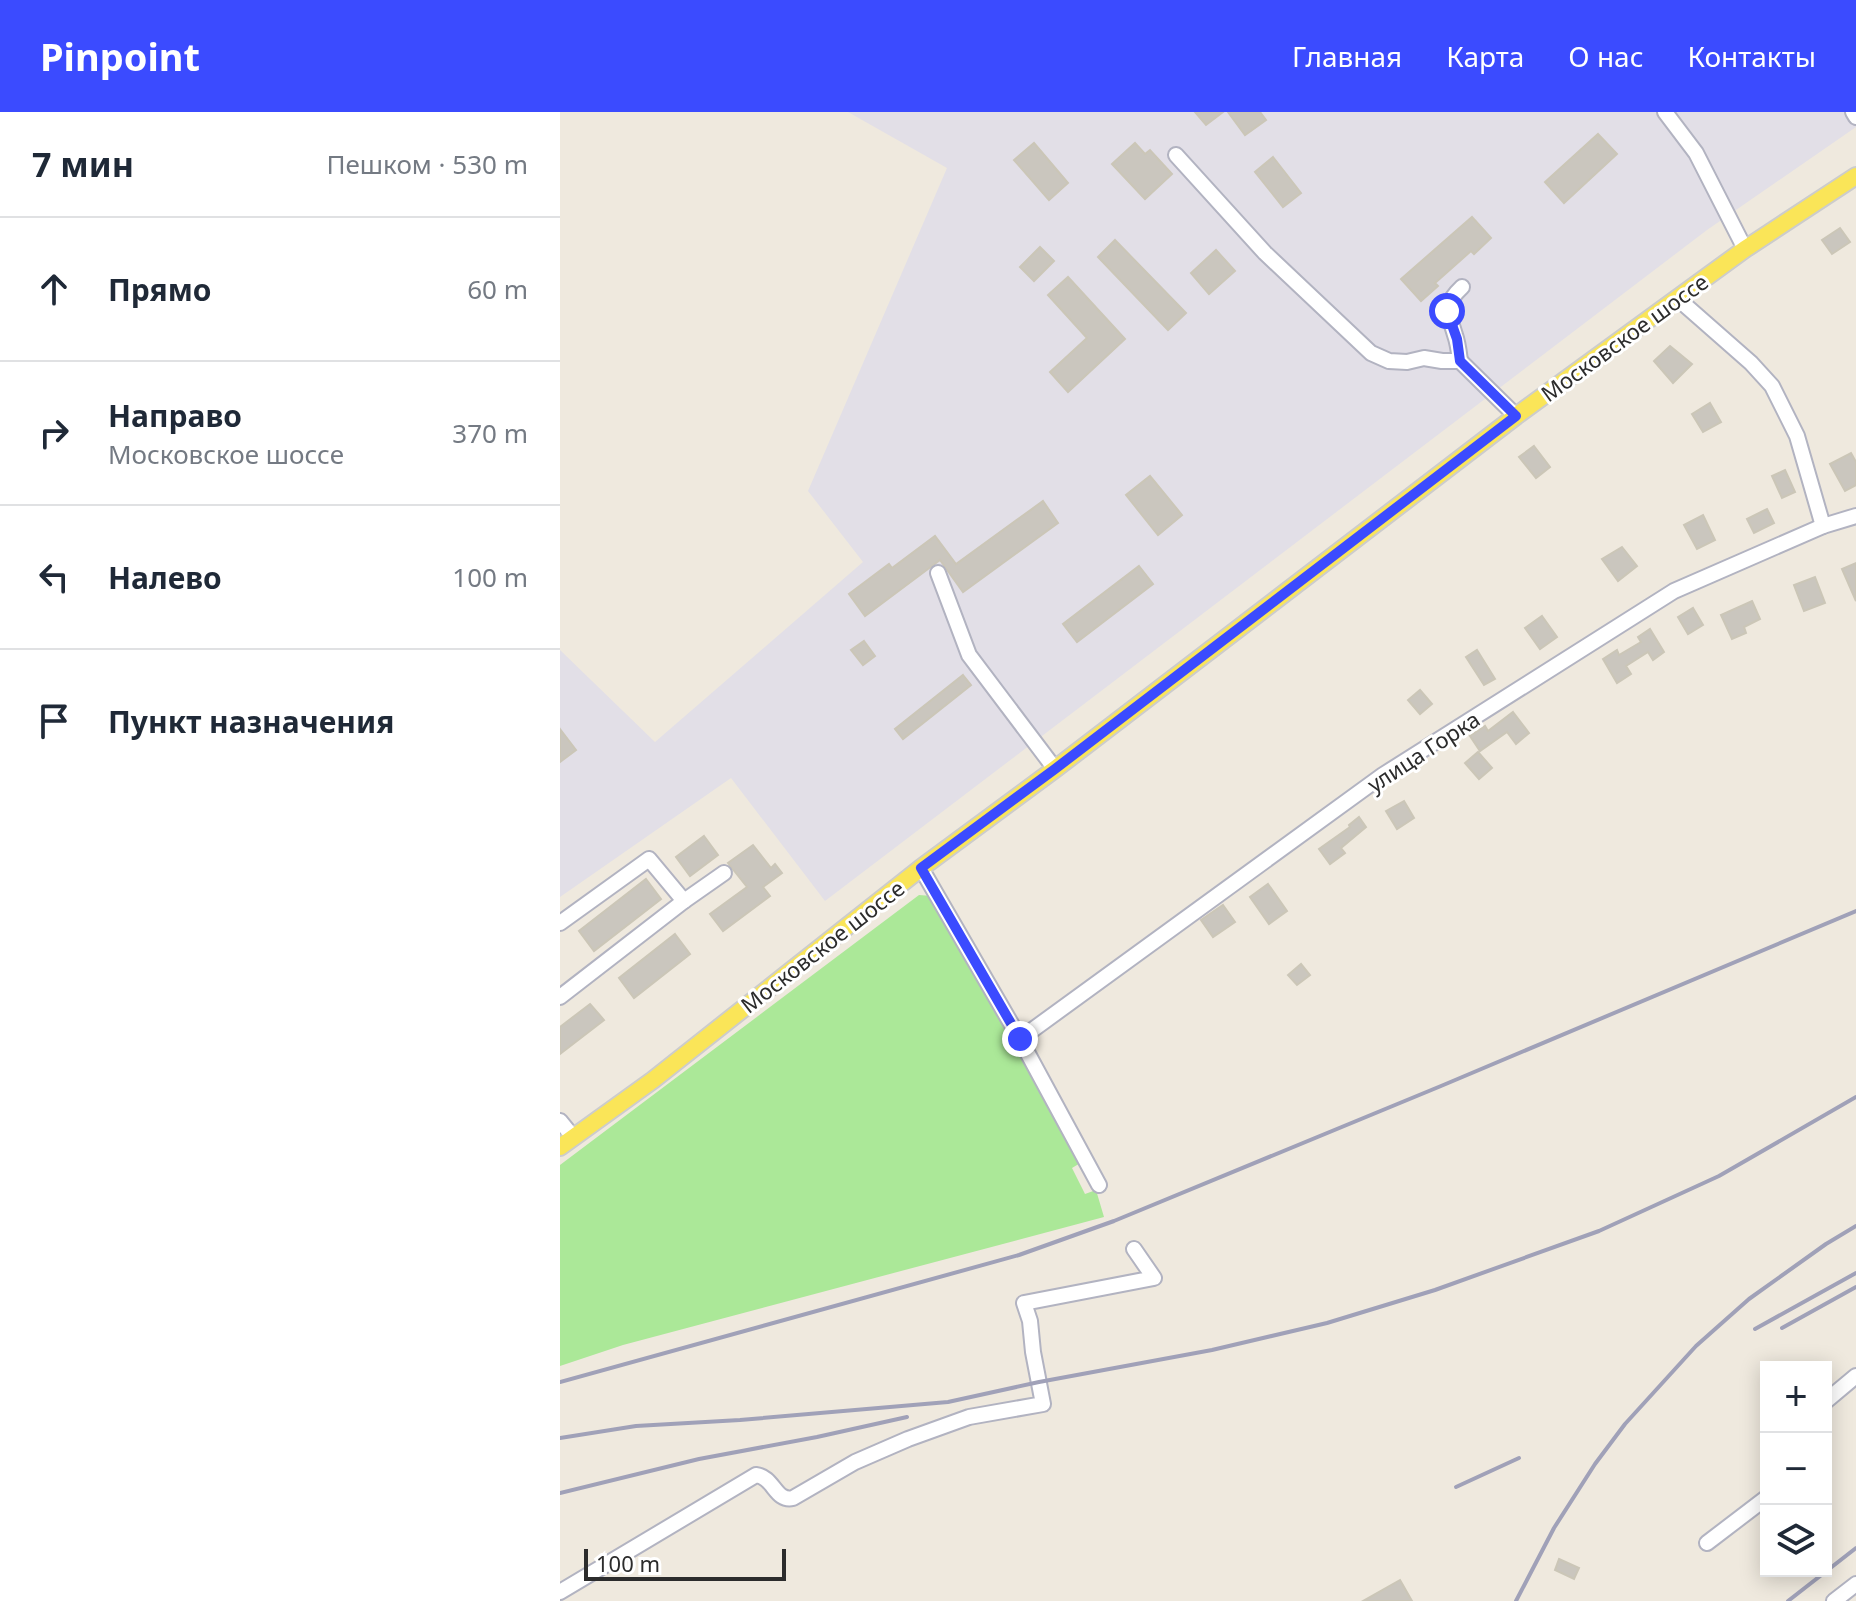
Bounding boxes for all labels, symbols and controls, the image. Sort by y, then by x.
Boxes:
text: Pinpoint [40,30,200,82]
text: Главная [1292,37,1402,75]
text: Карта [1446,37,1524,75]
text: О нас [1568,37,1644,75]
text: Контакты [1688,37,1816,75]
text: 7 мин [32,141,134,187]
text: Пешком · 530 m [326,146,528,182]
street label: Московское шоссе [1534,266,1714,408]
icon: ahead [32,267,76,311]
text: Прямо [108,269,212,310]
text: 60 m [467,271,528,307]
route start [1429,293,1465,329]
text: Направо [108,395,242,436]
icon: right [32,411,76,455]
text: 370 m [452,415,528,451]
text: Московское шоссе [108,436,344,472]
icon: left [32,555,76,599]
text: Налево [108,557,222,598]
text: 100 m [452,559,528,595]
icon: arrive [32,699,76,743]
text: Пункт назначения [108,701,394,742]
street label: улица Горка [1361,703,1485,799]
street label: Московское шоссе [734,873,910,1019]
route end [1002,1021,1038,1057]
map controls [1760,1361,1832,1577]
button: + [1760,1361,1832,1433]
button: − [1760,1433,1832,1505]
button: layers [1760,1505,1832,1577]
scale bar [584,1545,786,1581]
text: 100 m [596,1548,660,1578]

